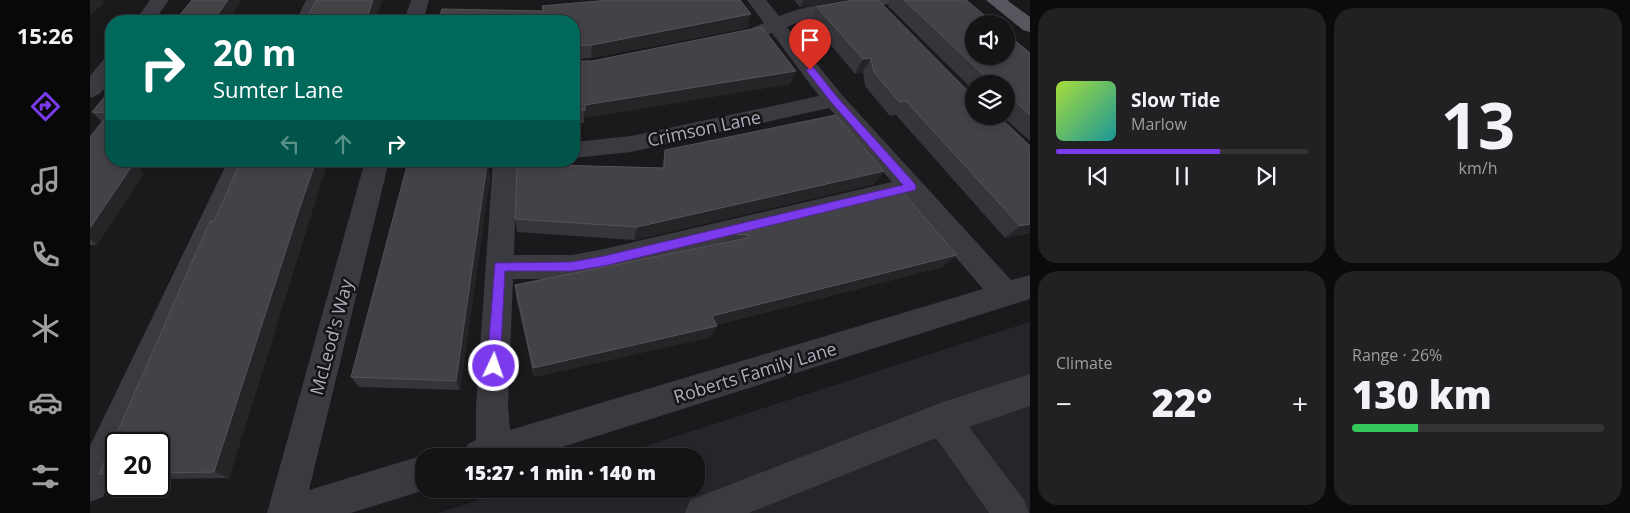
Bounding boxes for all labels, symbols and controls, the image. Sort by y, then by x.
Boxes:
map controls [965,15,1015,125]
button: sound [965,15,1015,65]
pin [789,19,831,70]
text: 15:26 [17,20,73,50]
icon: arrive [796,26,824,54]
text: 20 m [213,29,296,76]
icon: right [130,35,195,100]
text: Sumter Lane [213,74,343,104]
button: layers [965,75,1015,125]
text: 13 [1441,80,1515,168]
text: Slow Tide [1131,87,1220,113]
icon: directions [28,89,63,124]
street label: Crimson Lane [645,104,763,152]
text: Marlow [1131,113,1187,135]
icon: left [276,130,304,158]
icon: ahead [329,130,357,158]
icon: right [382,130,410,158]
text: km/h [1459,157,1497,179]
icon: previous [1084,162,1112,190]
icon: pause [1168,162,1196,190]
icon: next [1252,162,1280,190]
icon: music [28,163,63,198]
icon: phone [28,237,63,272]
street label: McLeod's Way [304,275,358,398]
icon: climate [28,311,63,346]
street label: Roberts Family Lane [671,336,839,408]
position arrow [467,339,519,391]
text: Range · 26% [1352,344,1442,366]
text: Climate [1056,352,1113,374]
text: 130 km [1352,368,1492,420]
text: 22° [1152,376,1212,428]
text: − [1056,384,1072,422]
text: + [1292,384,1308,422]
icon: car [28,385,63,420]
speed limit sign: 20 [105,432,170,497]
icon: filters [28,459,63,494]
text: 15:27 · 1 min · 140 m [464,460,656,486]

